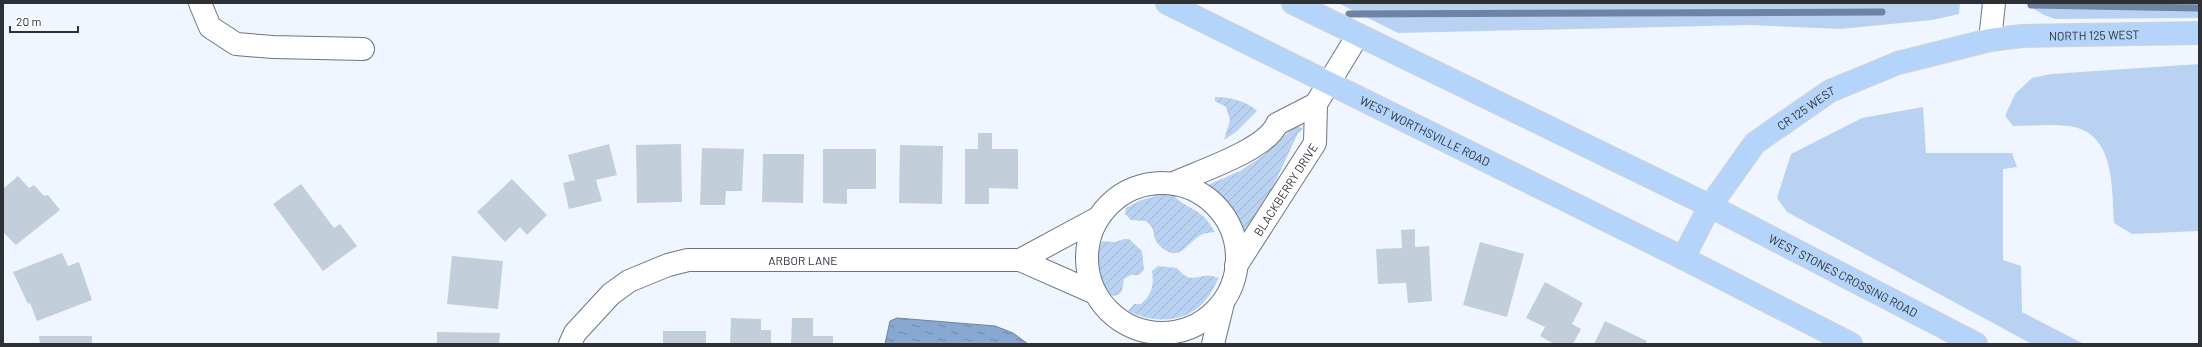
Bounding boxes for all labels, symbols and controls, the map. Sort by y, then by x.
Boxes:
scale bar [10,8,78,34]
text: 20 m [16,14,42,28]
street label: NORTH 125 WEST [2049,27,2140,43]
street label: CR 125 WEST [1774,83,1837,133]
street label: WEST WORTHSVILLE ROAD [1358,93,1493,169]
street label: BLACKBERRY DRIVE [1250,141,1320,238]
street label: WEST STONES CROSSING ROAD [1767,231,1920,319]
street label: ARBOR LANE [768,253,837,267]

